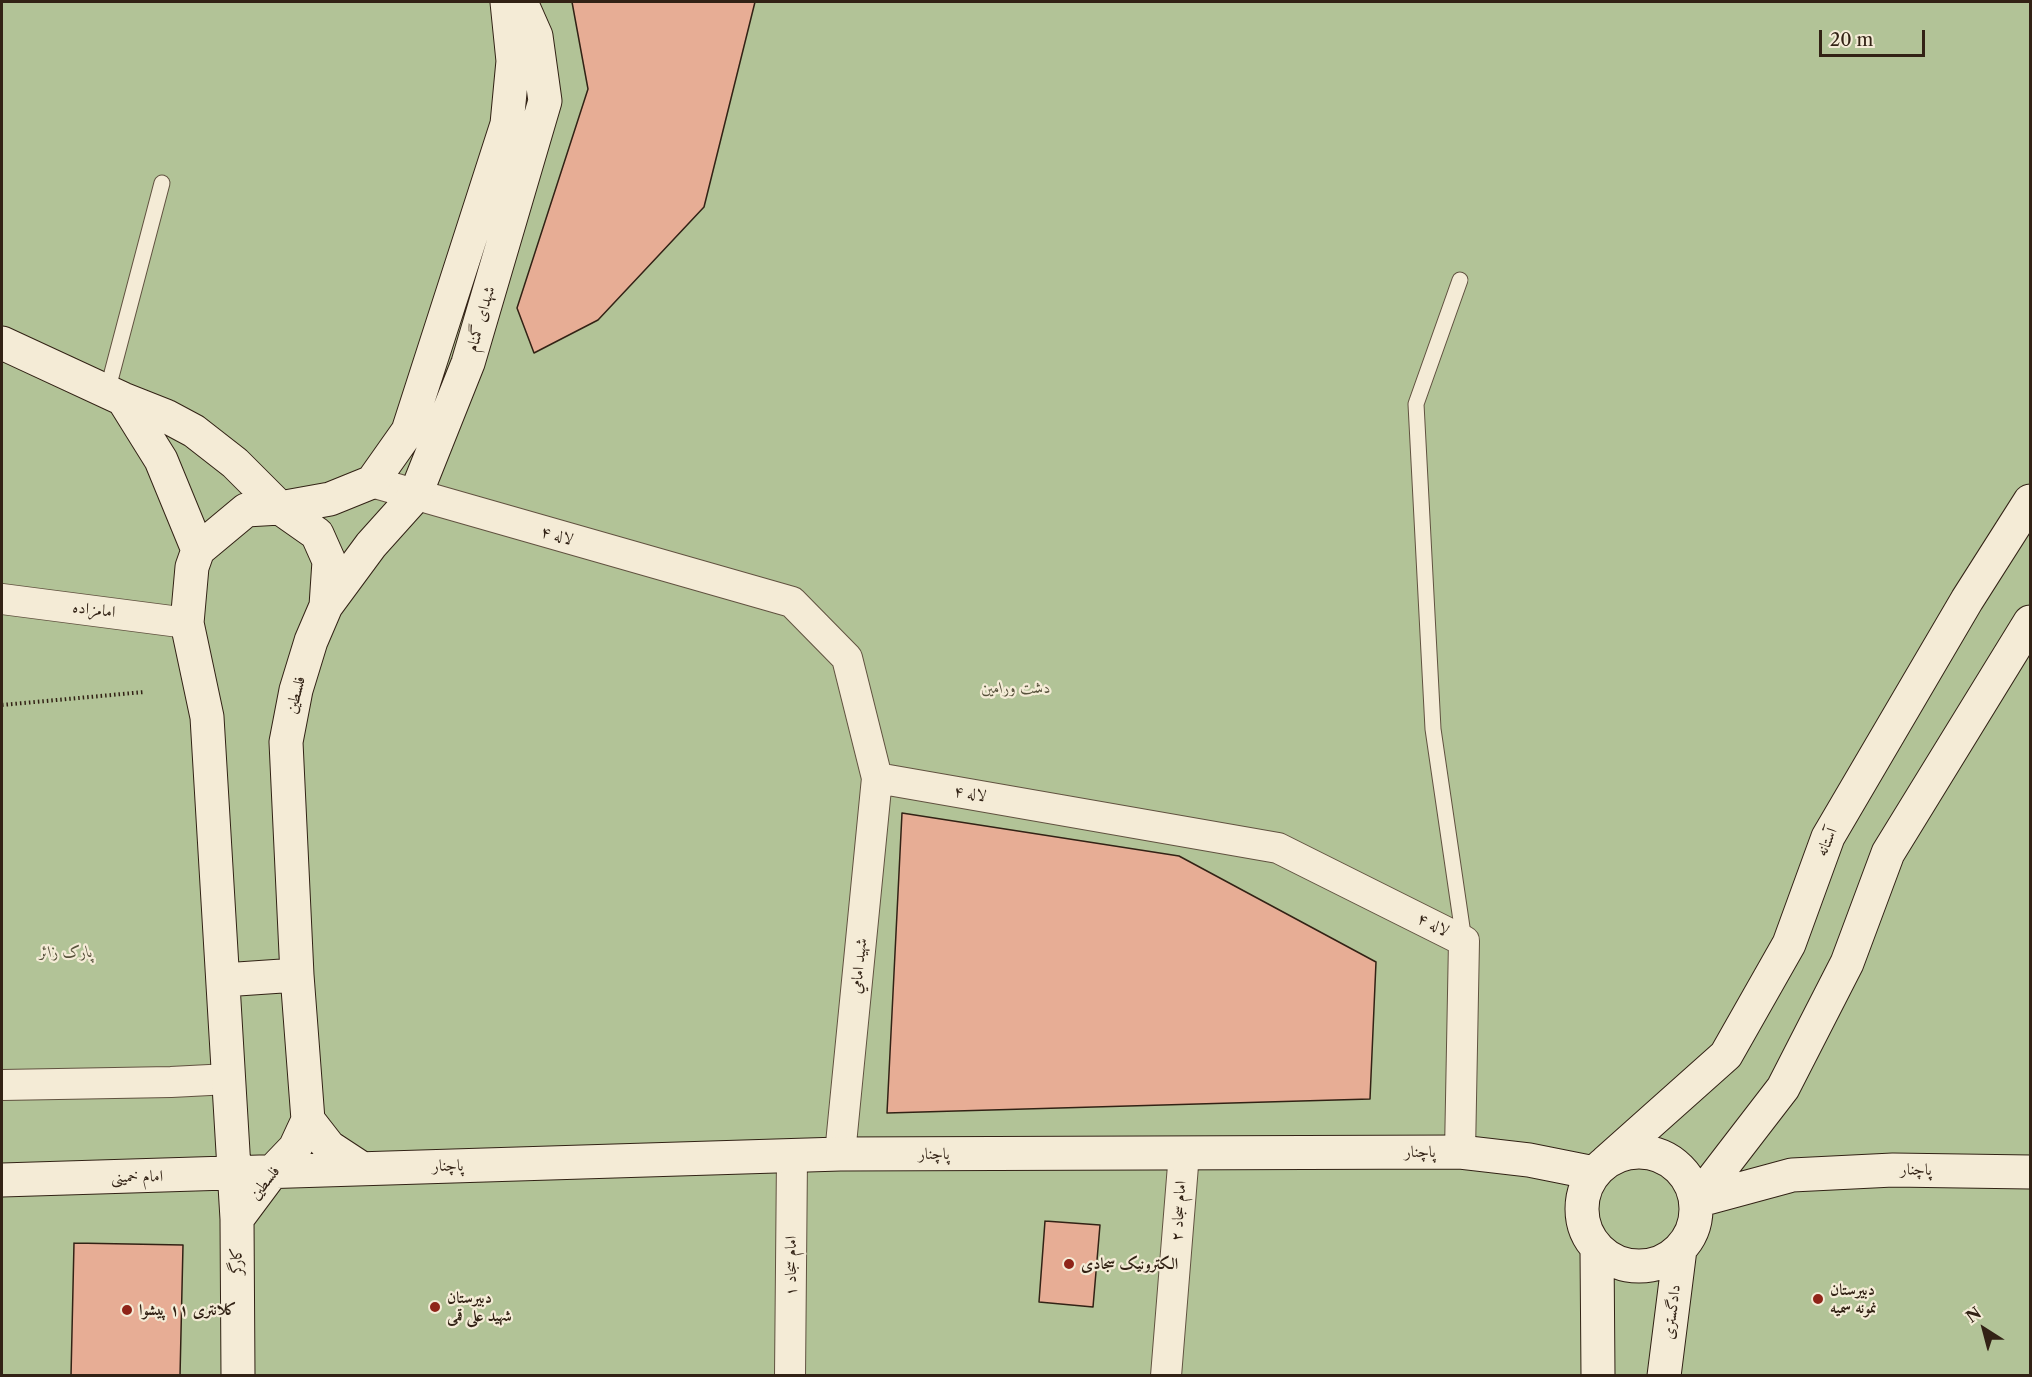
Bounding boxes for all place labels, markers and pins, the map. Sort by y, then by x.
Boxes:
place label: الکترونیک سجادی [1081,1254,1178,1274]
marker: الکترونیک سجادی [1062,1257,1076,1271]
place label: دبیرستان نمونه سمیه [1830,1280,1877,1318]
place label: دبیرستان شهید علی قمی [447,1288,512,1326]
marker: دبیرستان نمونه سمیه [1811,1292,1825,1306]
place label: کلانتری ۱۱ پیشوا [139,1300,237,1320]
marker: دبیرستان شهید علی قمی [428,1300,442,1314]
marker: کلانتری ۱۱ پیشوا [120,1303,134,1317]

